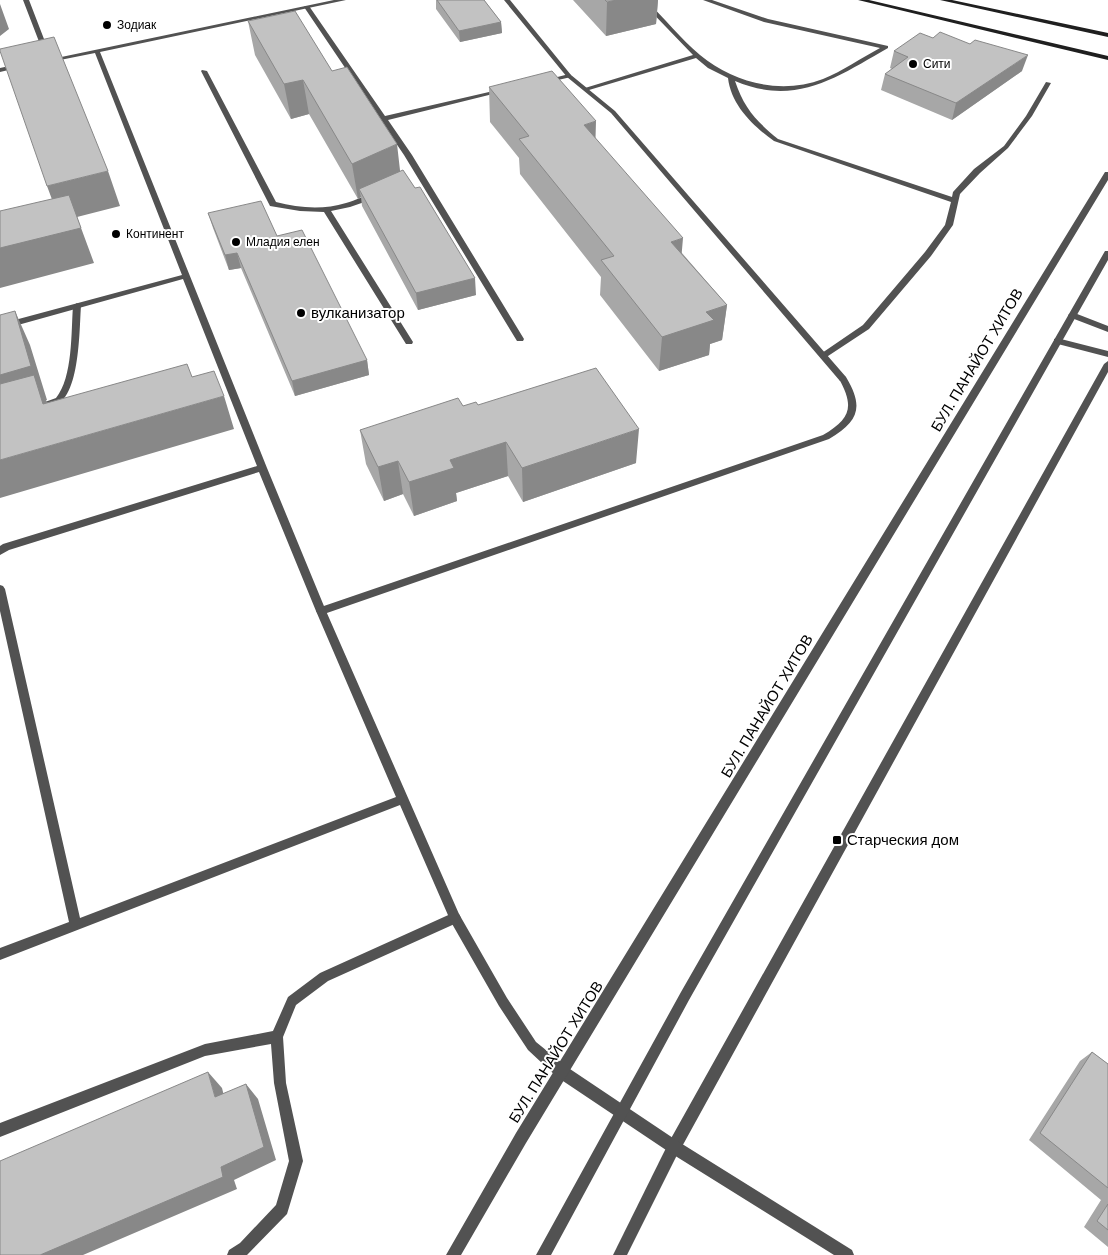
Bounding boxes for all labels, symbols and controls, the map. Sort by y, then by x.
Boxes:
place label: Зодиак [117,17,157,33]
marker: Зодиак [101,19,113,31]
place label: Сити [923,56,951,72]
marker: Сити [907,58,919,70]
place label: Континент [126,226,184,242]
marker: Континент [110,228,122,240]
place label: Младия елен [246,234,320,250]
marker: Младия елен [230,236,242,248]
street label: БУЛ. ПАНАЙОТ ХИТОВ [926,285,1028,435]
place label: вулканизатор [311,303,405,323]
marker: вулканизатор [295,307,307,319]
street label: БУЛ. ПАНАЙОТ ХИТОВ [716,631,818,781]
place label: Старческия дом [847,830,959,850]
marker: Старческия дом [831,834,843,846]
street label: БУЛ. ПАНАЙОТ ХИТОВ [504,977,608,1127]

